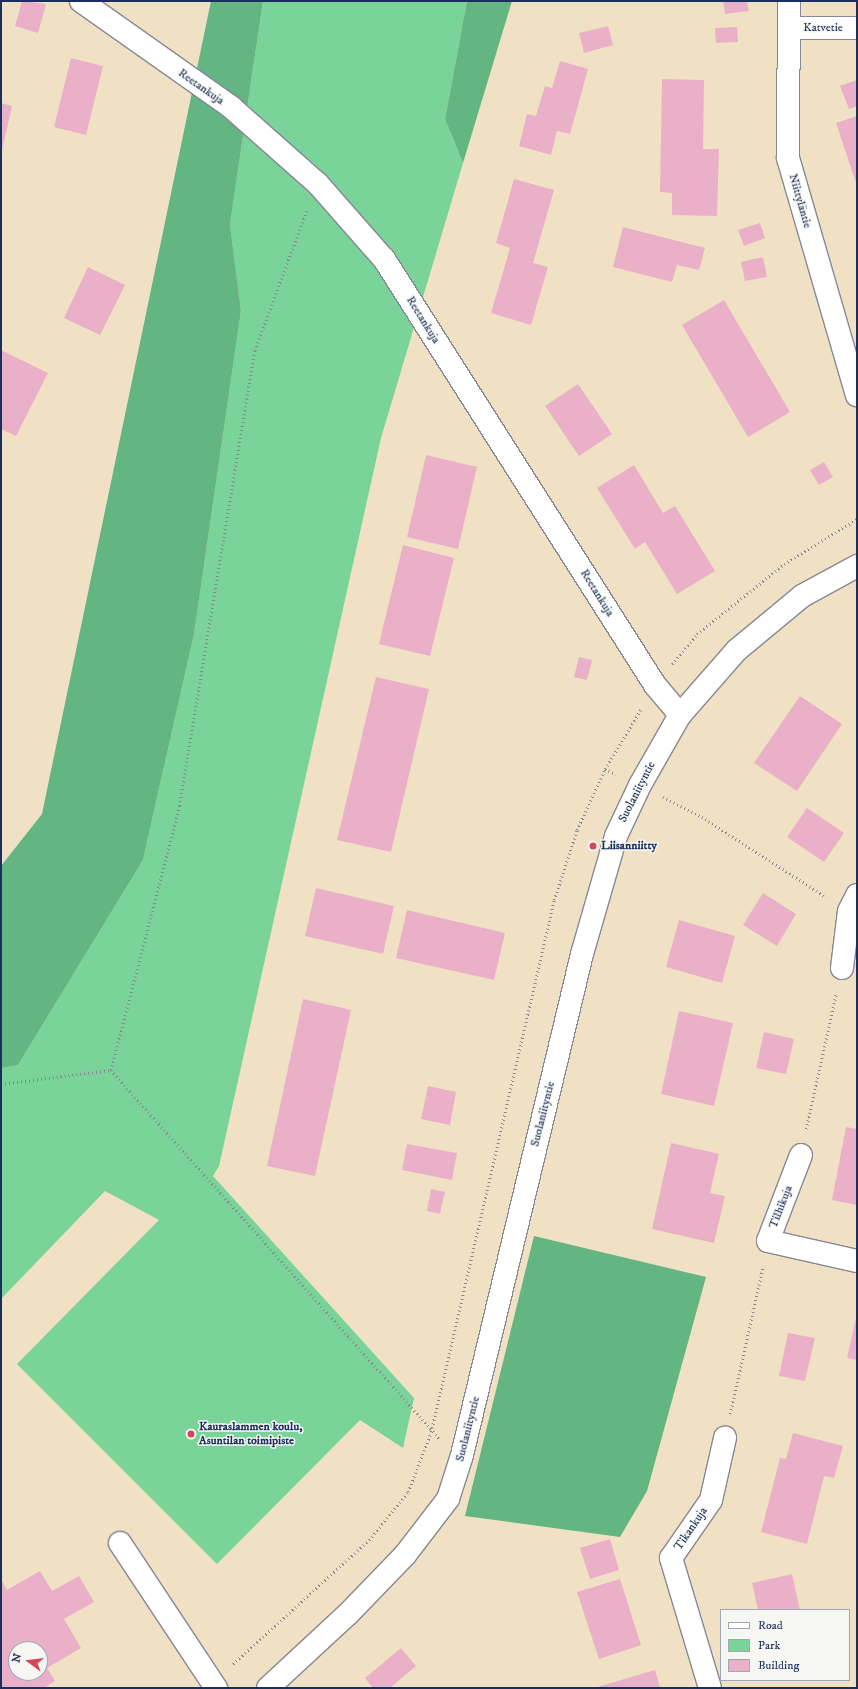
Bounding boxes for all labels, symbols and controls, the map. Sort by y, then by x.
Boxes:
street label: Katvetie [803,21,843,35]
street label: Reetankuja [175,66,227,108]
street label: Niittyläntie [785,172,815,230]
street label: Reetankuja [403,294,443,346]
street label: Reetankuja [577,567,617,619]
street label: Suolaniityntie [615,759,659,825]
place label: Liisanniitty [601,839,657,853]
marker: Liisanniitty [588,841,598,851]
street label: Suolaniityntie [528,1080,558,1148]
street label: Tilhikuja [766,1184,796,1230]
street label: Suolaniityntie [453,1395,483,1463]
place label: Kauraslammen koulu, Asuntilan toimipiste [199,1420,302,1448]
marker: Kauraslammen koulu, Asuntilan toimipiste [186,1429,196,1439]
street label: Tikankuja [671,1505,711,1553]
legend [720,1609,850,1681]
text: Road [758,1618,783,1633]
text: Park [758,1638,780,1653]
north arrow [8,1641,48,1681]
text: N [9,1652,25,1664]
text: Building [758,1658,799,1673]

